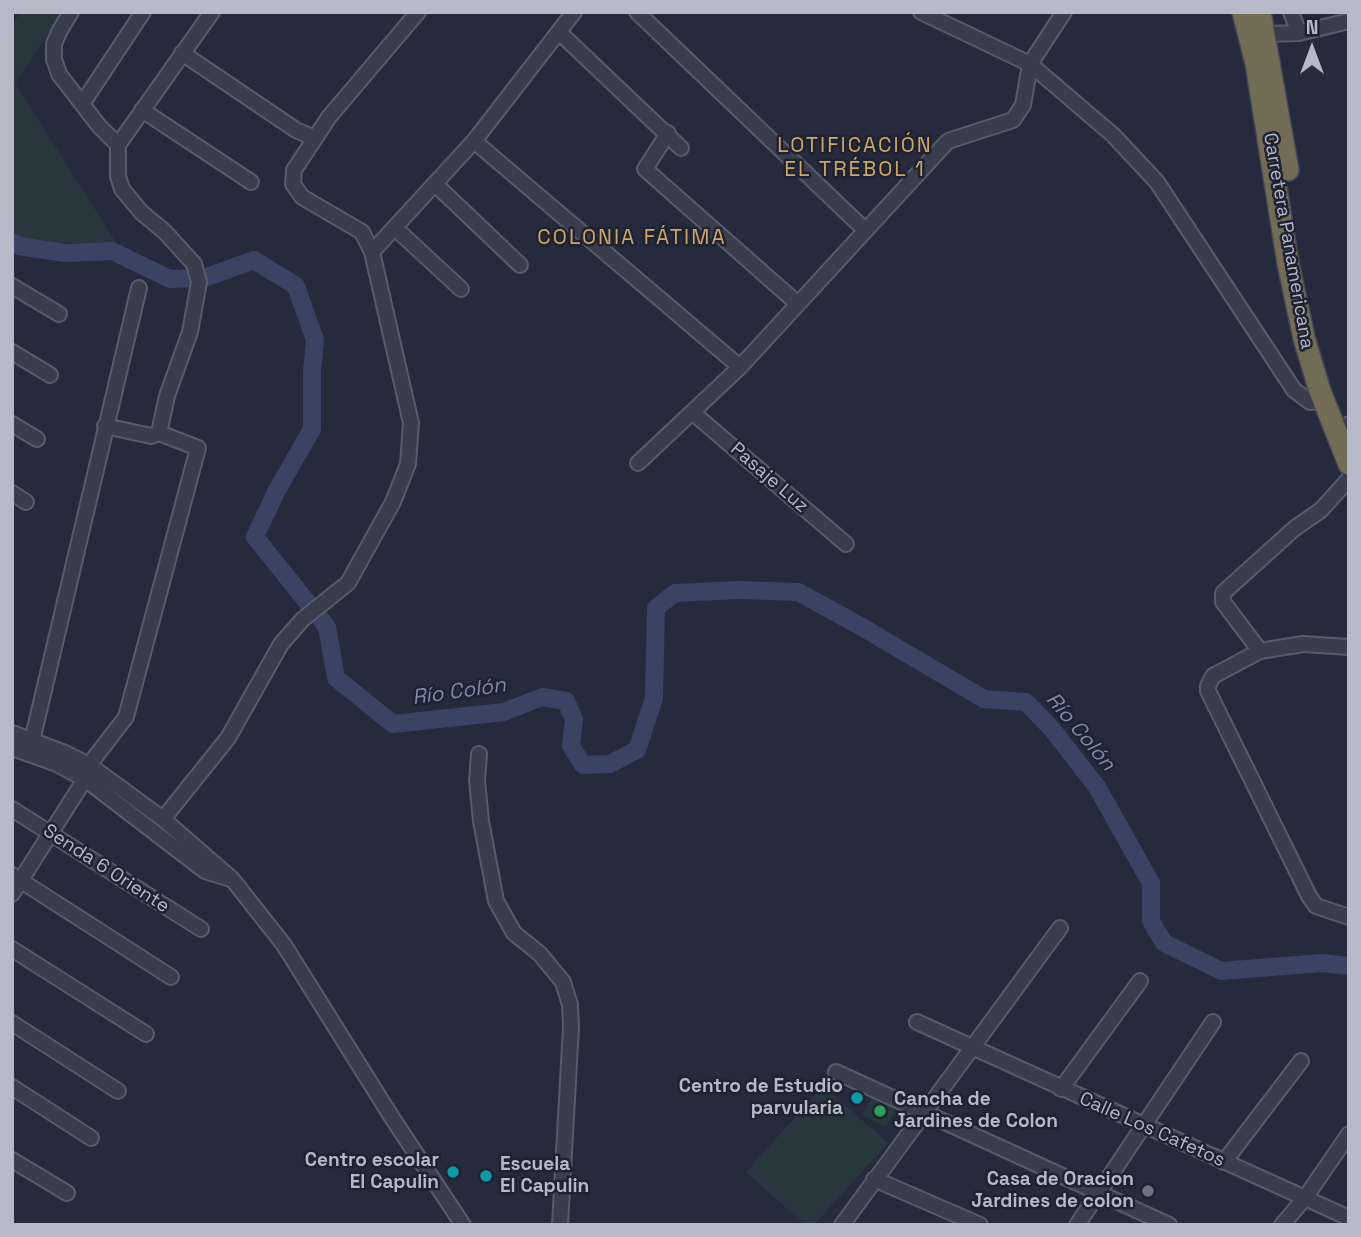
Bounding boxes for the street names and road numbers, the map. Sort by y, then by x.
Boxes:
street label: Carretera Panamericana [1258,131,1318,351]
street label: Pasaje Luz [725,438,813,518]
street label: Senda 6 Oriente [39,820,173,918]
street label: Calle Los Cafetos [1076,1088,1228,1172]

